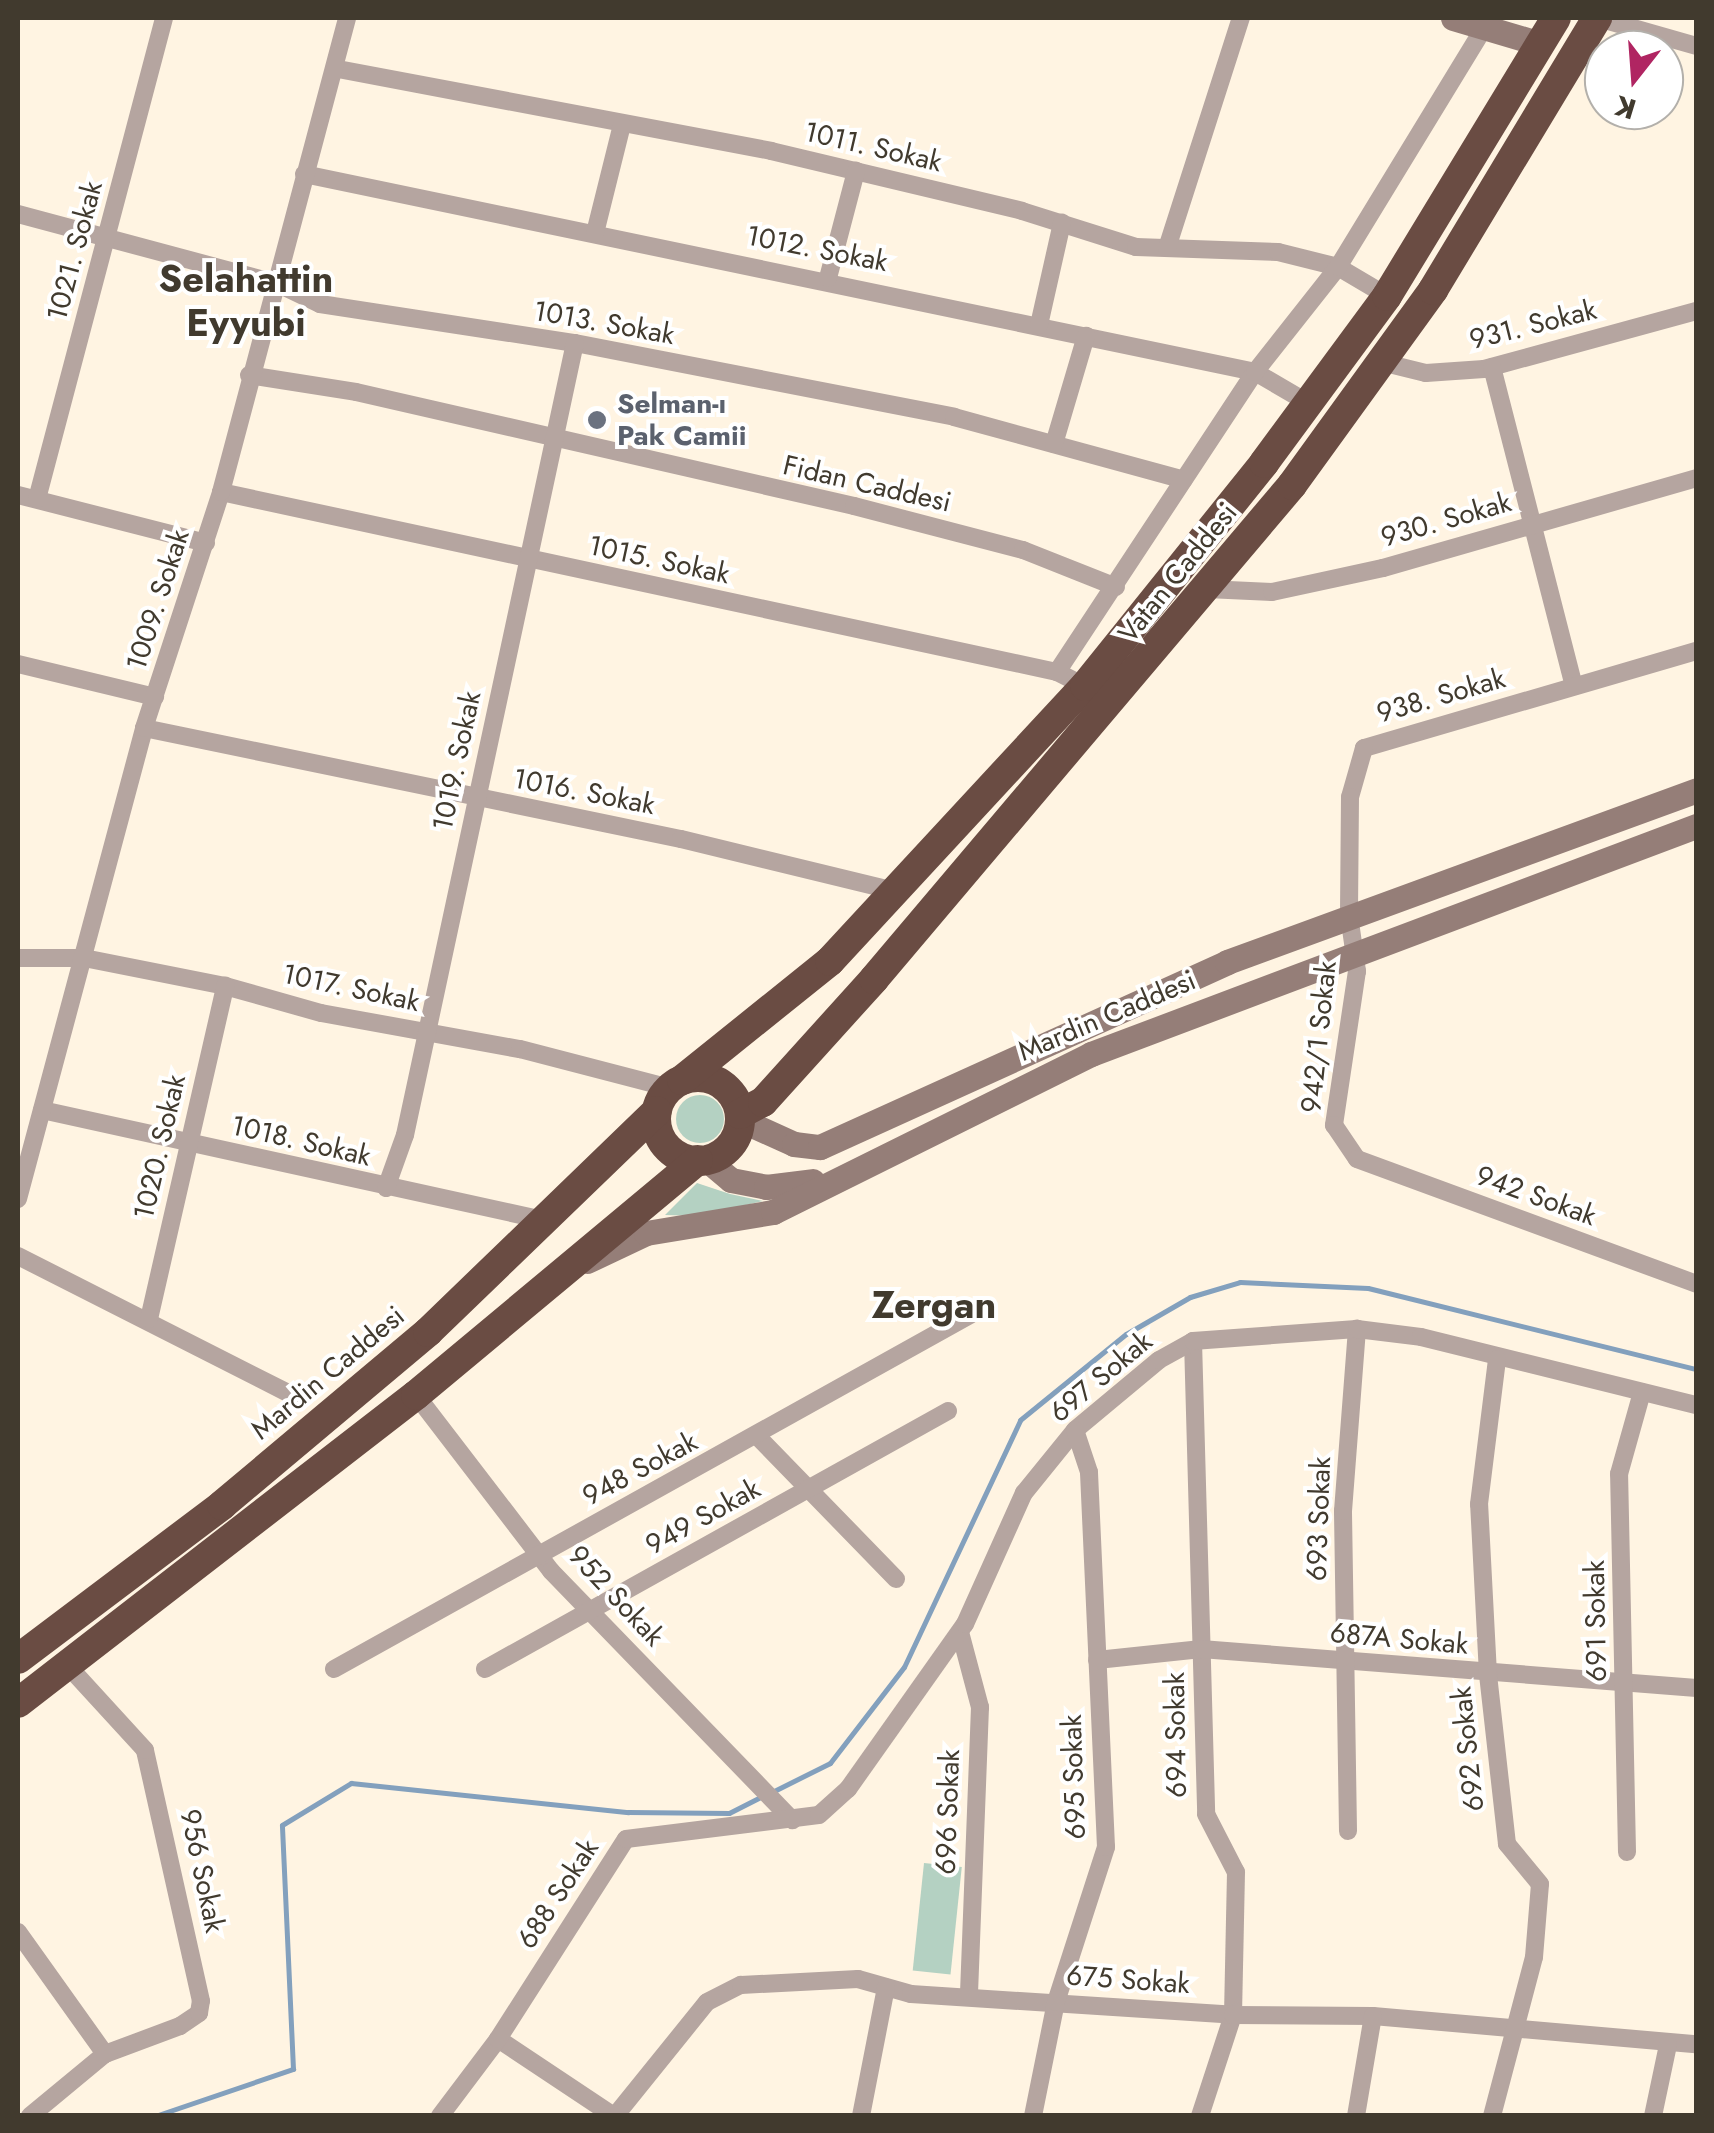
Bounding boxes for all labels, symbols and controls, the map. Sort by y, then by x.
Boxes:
north arrow [1584,30,1684,130]
text: K [1610,85,1641,130]
street label: 1011. Sokak [801,115,945,179]
street label: 1021. Sokak [40,177,110,325]
street label: 1012. Sokak [743,219,891,279]
district label: Selahattin Eyyubi [159,256,333,346]
street label: 931. Sokak [1466,293,1600,357]
street label: 1013. Sokak [531,294,677,352]
place label: Selman-ı Pak Camii [617,387,746,453]
marker: Selman-ı Pak Camii [586,409,608,431]
street label: Fidan Caddesi [780,448,954,520]
street label: 930. Sokak [1377,485,1515,555]
street label: Vatan Caddesi [1111,496,1245,650]
street label: 1009. Sokak [119,525,197,675]
street label: 1015. Sokak [585,529,733,591]
street label: 938. Sokak [1373,662,1509,730]
street label: 1019. Sokak [426,688,488,834]
street label: 1016. Sokak [510,762,658,822]
street label: 1017. Sokak [279,957,423,1019]
street label: 942/1 Sokak [1294,959,1344,1115]
street label: Mardin Caddesi [1013,963,1201,1069]
street label: 1020. Sokak [127,1071,193,1223]
street label: 1018. Sokak [228,1109,374,1173]
street label: 942 Sokak [1471,1159,1601,1233]
district label: Zergan [872,1282,996,1328]
street label: Mardin Caddesi [245,1299,411,1447]
street label: 697 Sokak [1043,1325,1159,1429]
street label: 948 Sokak [577,1425,703,1513]
street label: 693 Sokak [1300,1456,1338,1582]
street label: 949 Sokak [640,1472,766,1562]
street label: 952 Sokak [561,1539,671,1653]
street label: 691 Sokak [1578,1560,1614,1682]
street label: 687A Sokak [1329,1616,1469,1662]
street label: 694 Sokak [1158,1672,1194,1798]
street label: 692 Sokak [1445,1685,1491,1813]
street label: 695 Sokak [1055,1714,1093,1840]
street label: 696 Sokak [929,1749,967,1875]
street label: 956 Sokak [173,1806,231,1936]
street label: 688 Sokak [510,1833,606,1955]
street label: 675 Sokak [1065,1959,1191,2001]

